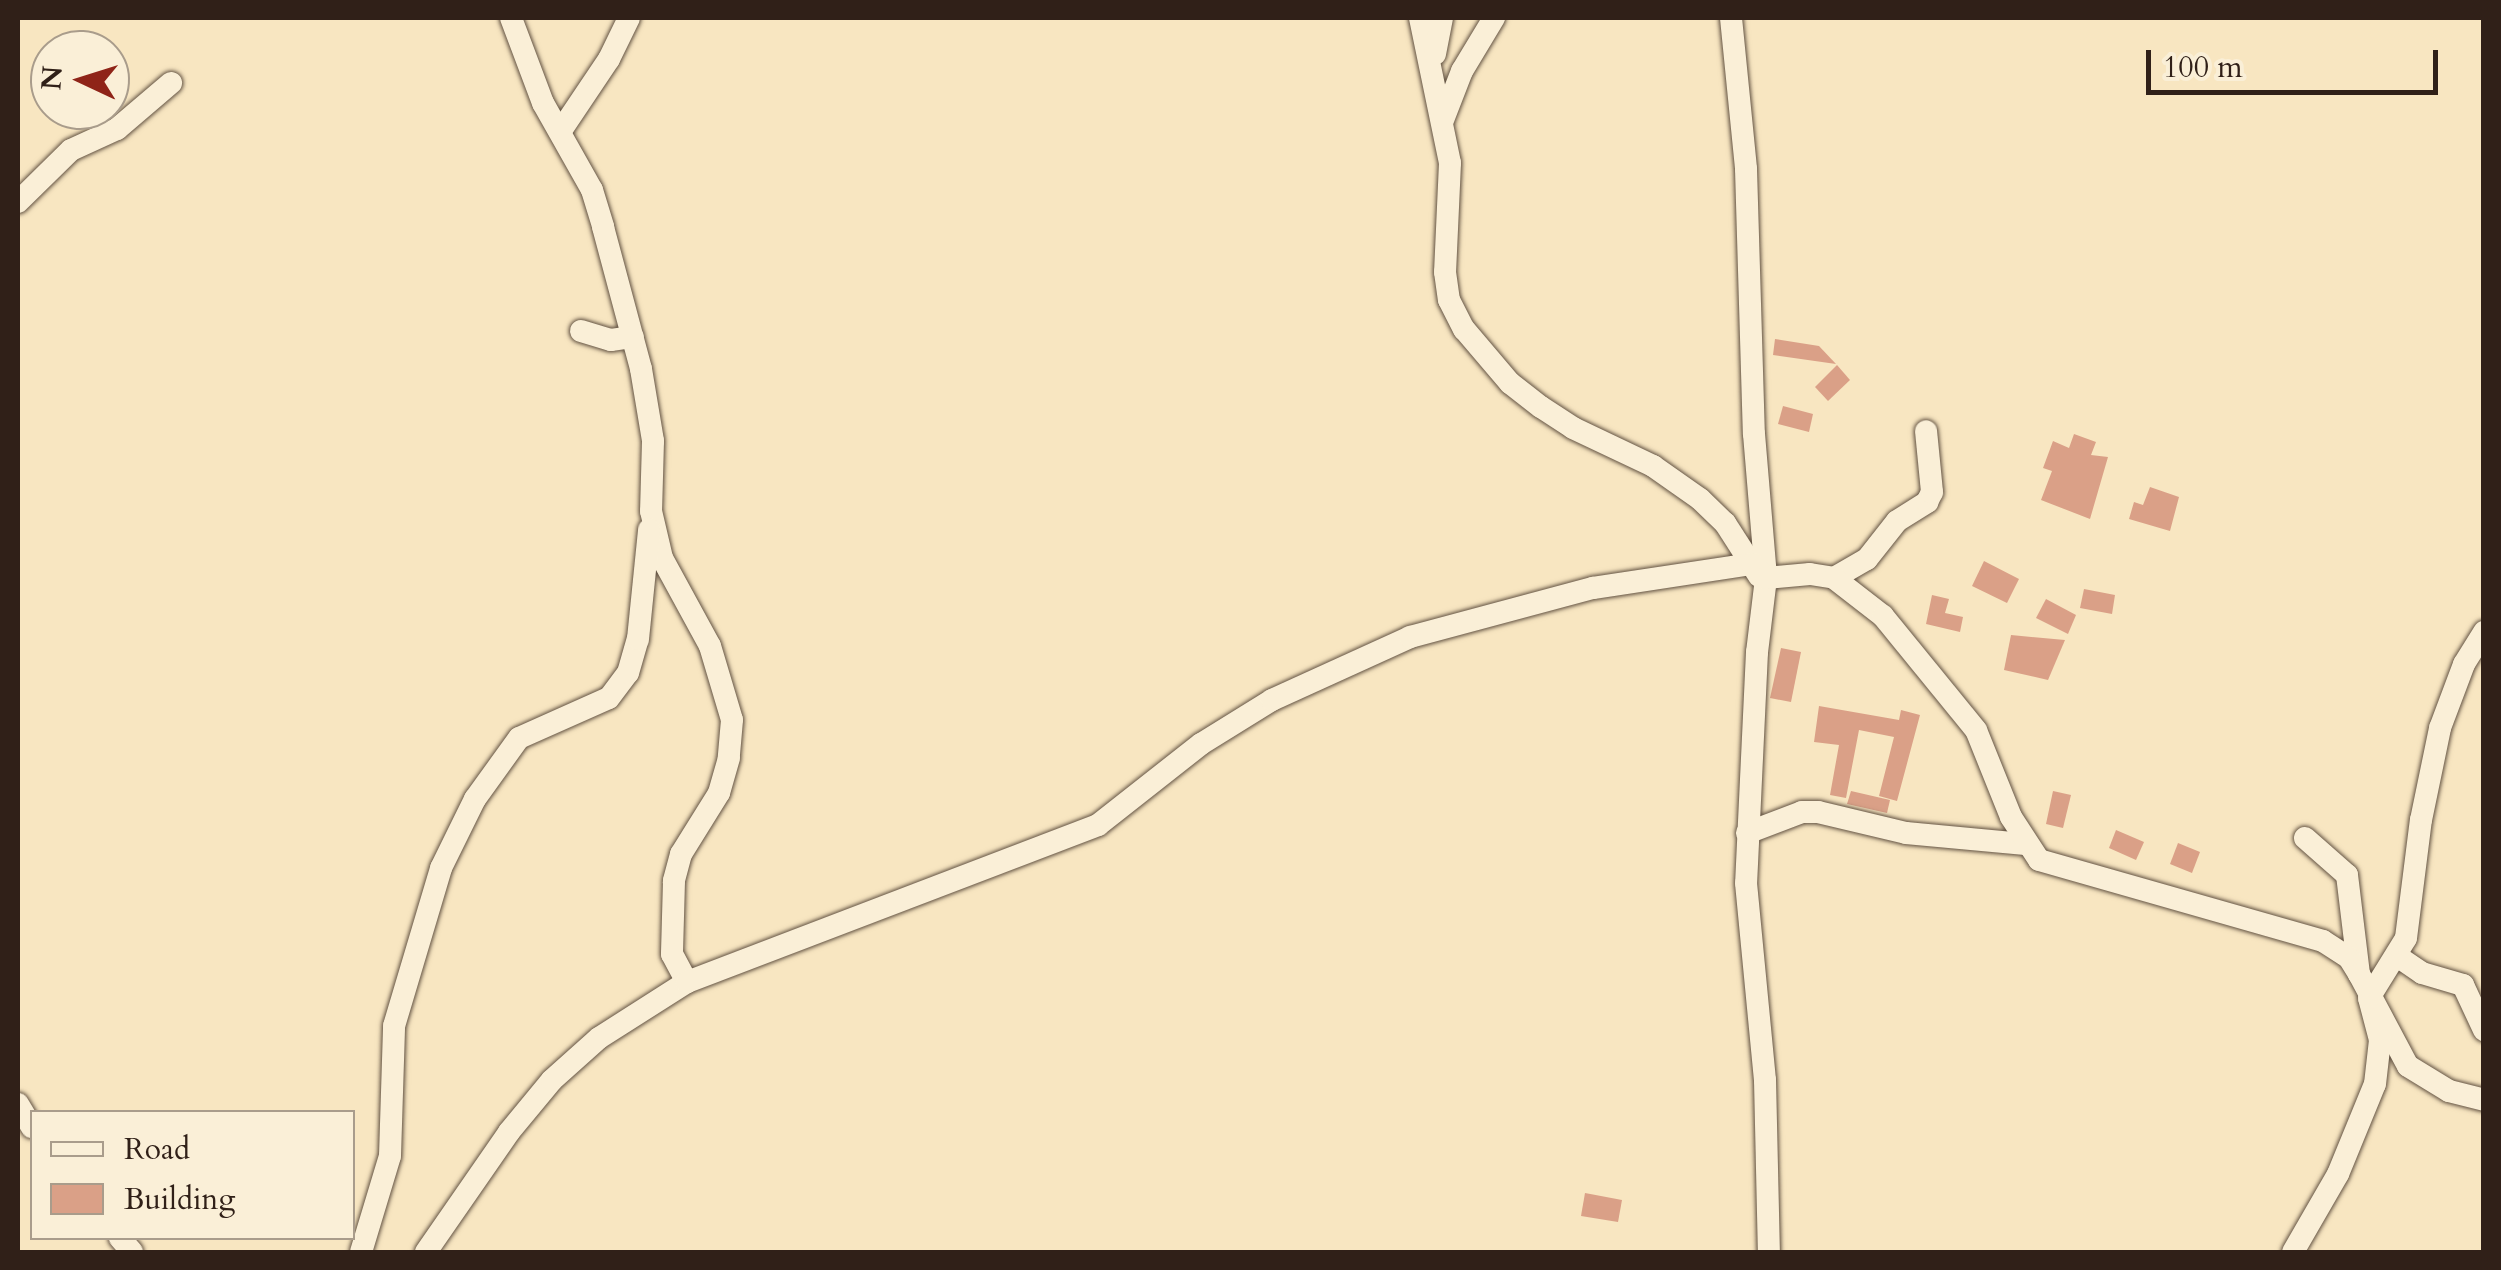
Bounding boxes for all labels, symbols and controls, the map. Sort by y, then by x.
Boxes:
north arrow [30,30,130,130]
scale bar [2151,30,2444,92]
text: 100 m [2163,47,2243,88]
text: N [32,65,72,91]
legend [30,1110,355,1240]
text: Road [124,1129,190,1170]
text: Building [124,1179,235,1220]

